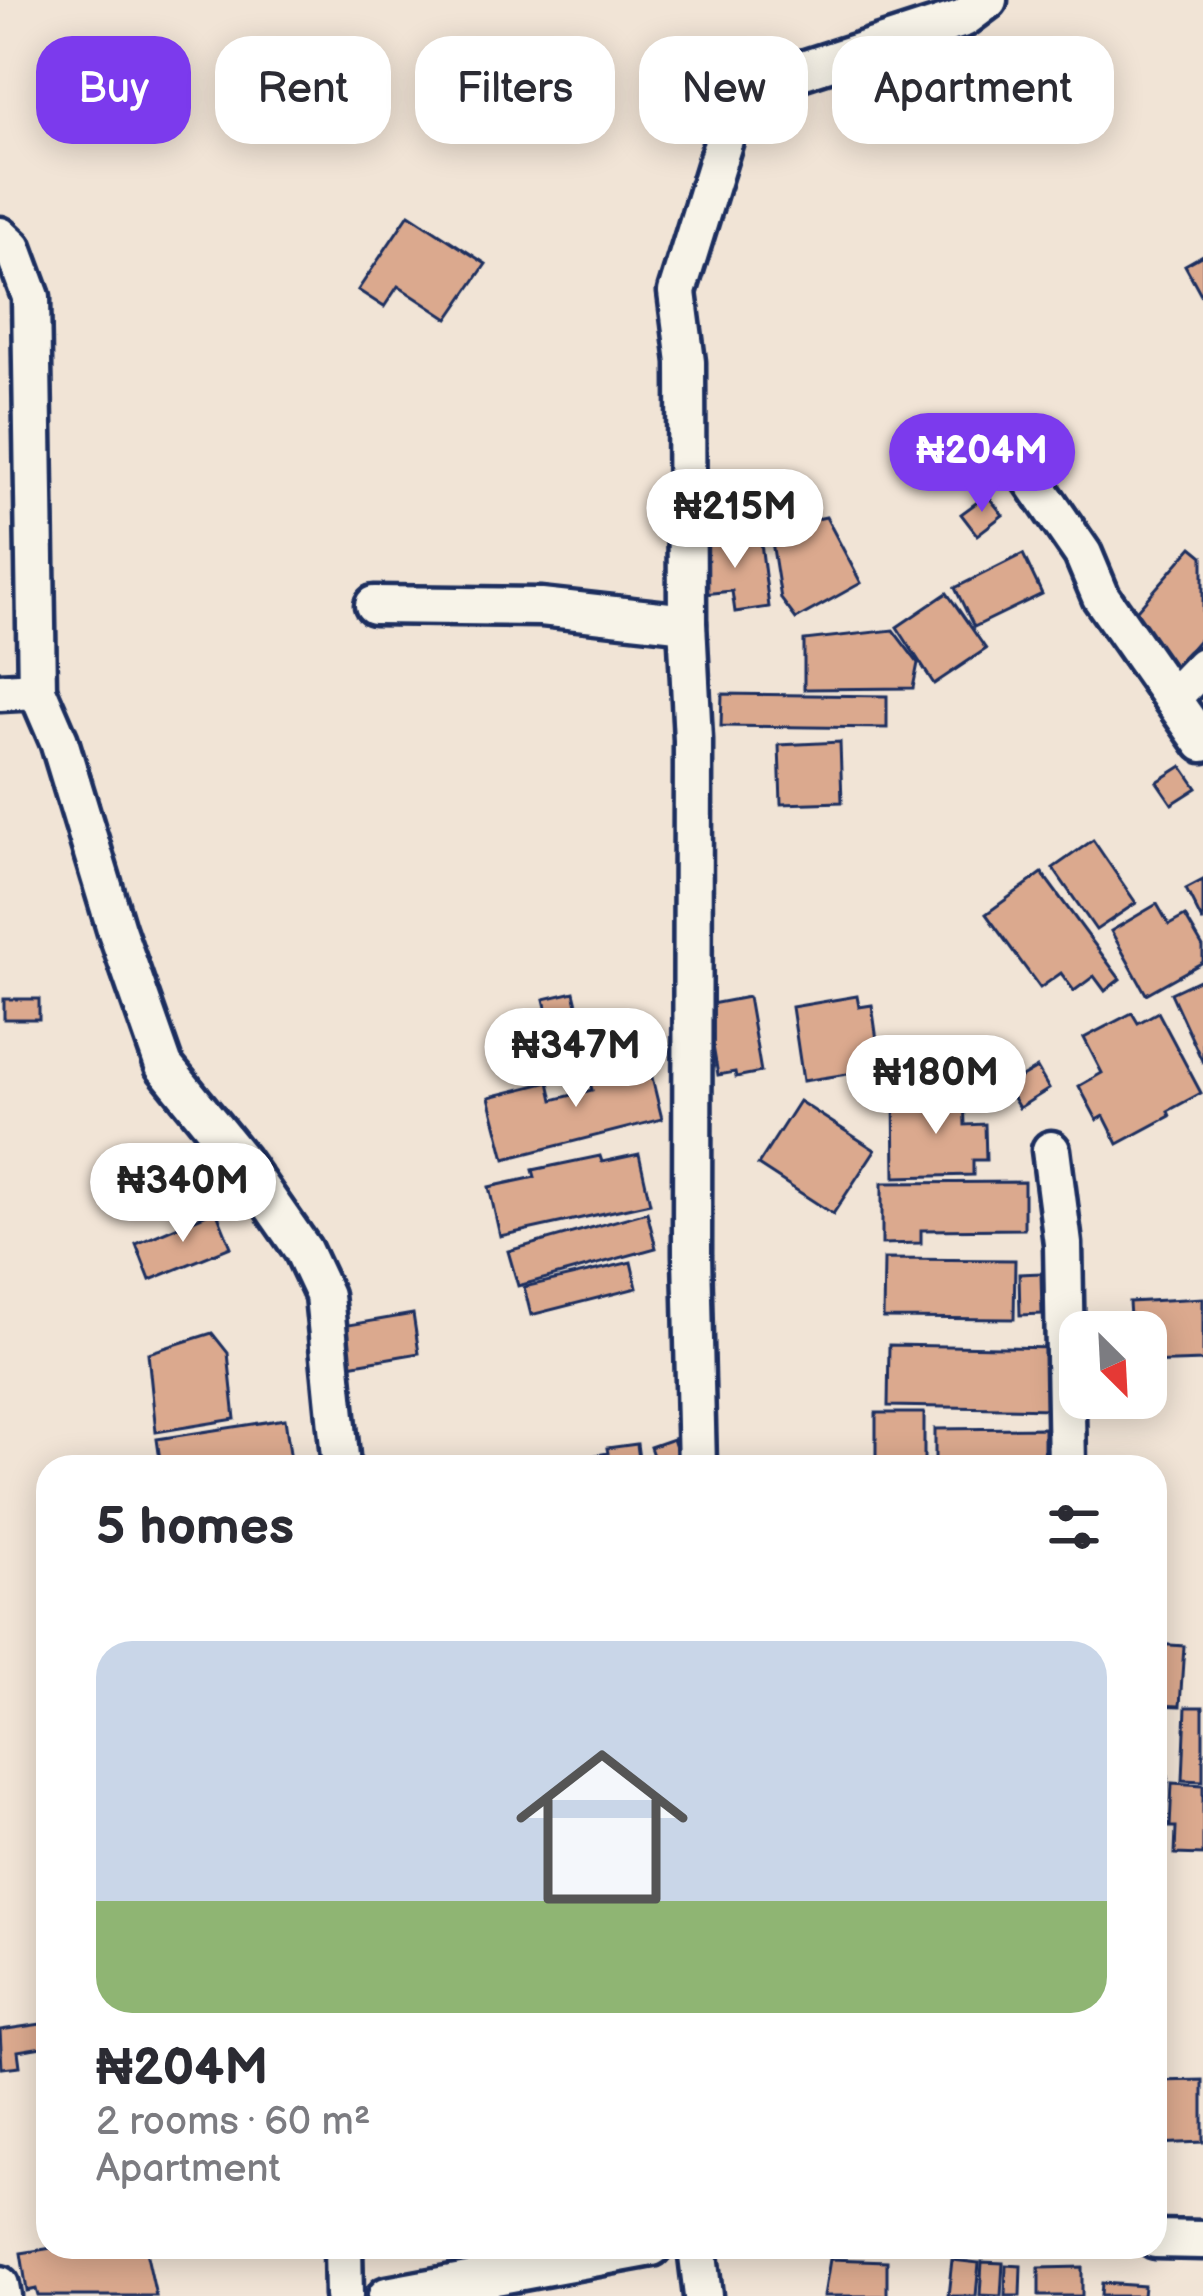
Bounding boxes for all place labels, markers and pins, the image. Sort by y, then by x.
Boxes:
pin: ₦204M [898,413,1066,515]
pin: ₦215M [651,469,819,571]
pin: ₦347M [492,1008,660,1110]
pin: ₦180M [852,1035,1020,1137]
pin: ₦340M [99,1143,267,1245]

